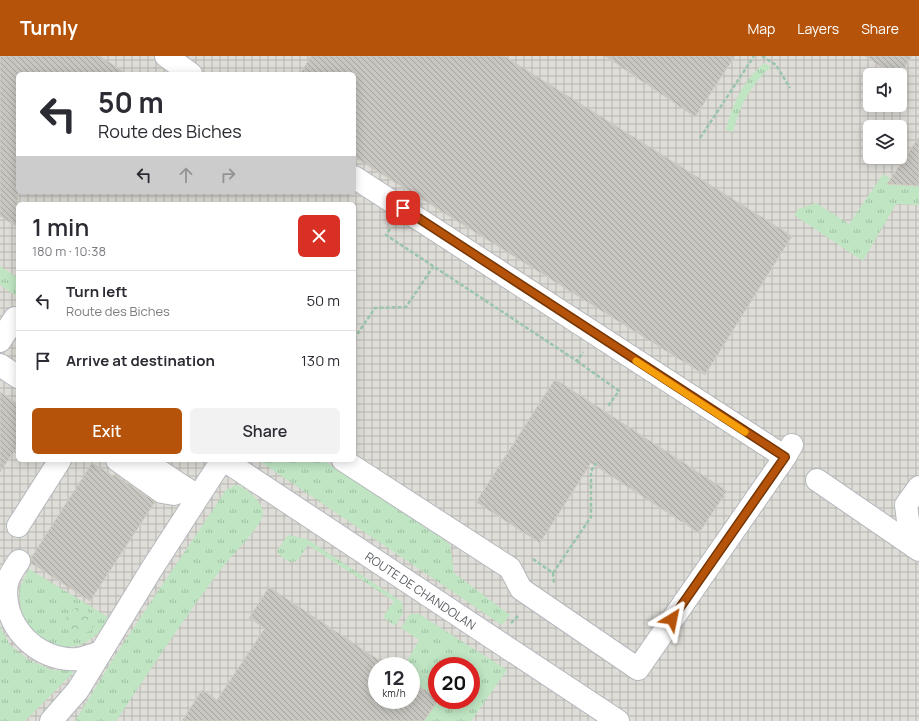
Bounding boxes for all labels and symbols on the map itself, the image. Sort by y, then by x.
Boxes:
pin [386,191,420,225]
street label: ROUTE DE CHANDOLAN [362,547,480,633]
position arrow [651,598,693,640]
speed limit sign: 20 [428,657,480,709]

